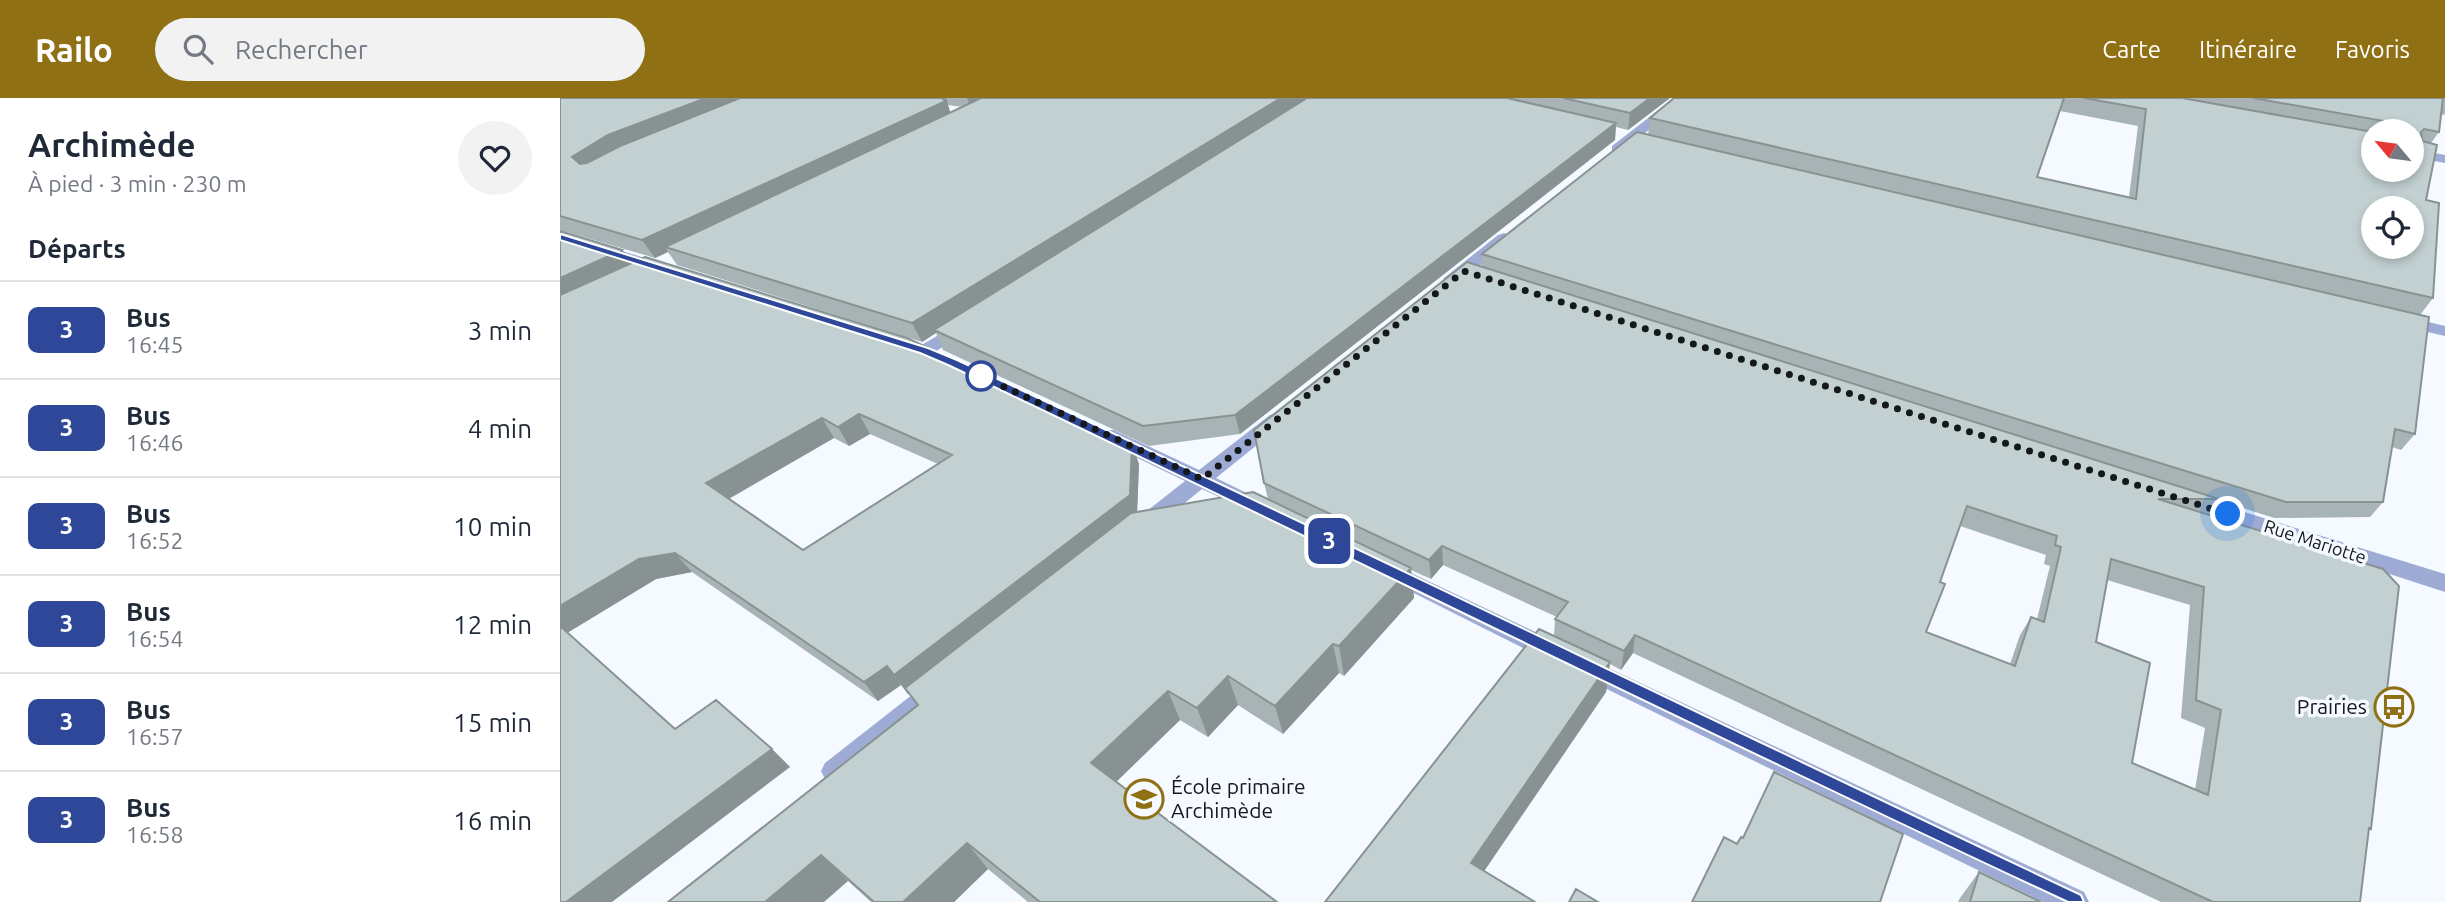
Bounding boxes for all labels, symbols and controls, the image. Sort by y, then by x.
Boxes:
search box [155,18,645,81]
icon: search [179,30,217,68]
text: Railo [35,31,113,68]
text: Rechercher [235,35,368,64]
text: Carte [2102,36,2161,63]
text: Itinéraire [2199,36,2297,63]
text: Favoris [2335,36,2410,63]
north arrow [2361,119,2424,182]
map controls [2361,119,2424,259]
button: heart [458,121,532,195]
text: Archimède [28,126,195,163]
text: À pied · 3 min · 230 m [28,171,247,196]
button: locate [2361,196,2424,259]
text: Départs [28,234,126,263]
text: Bus [126,303,171,332]
text: 3 [60,316,73,343]
text: 3 min [468,316,532,345]
text: 16:45 [126,332,184,357]
unlabelled marker [966,361,996,391]
text: Bus [126,401,171,430]
text: 3 [60,414,73,441]
text: 4 min [468,414,532,443]
text: 16:46 [126,430,184,455]
your location [2210,496,2245,531]
text: Bus [126,499,171,528]
text: 3 [60,512,73,539]
text: 10 min [453,512,532,541]
street label: Rue Mariotte [2262,515,2369,567]
line badge: 3 [1306,518,1352,564]
text: 3 [1322,527,1336,554]
text: 16:52 [126,528,184,553]
text: Bus [126,597,171,626]
text: 3 [60,610,73,637]
text: 12 min [453,610,532,639]
text: 16:54 [126,626,184,651]
bus stop icon: Prairies [2373,686,2415,728]
place label: Prairies [2297,694,2367,718]
text: Bus [126,695,171,724]
text: 3 [60,708,73,735]
text: 15 min [453,708,532,737]
text: 16:57 [126,724,184,749]
place label: École primaire Archimède [1171,774,1306,822]
school or university icon: École primaire Archimède [1123,778,1165,820]
text: Bus [126,793,171,822]
text: 3 [60,806,73,833]
text: 16 min [453,806,532,835]
text: 16:58 [126,822,184,847]

